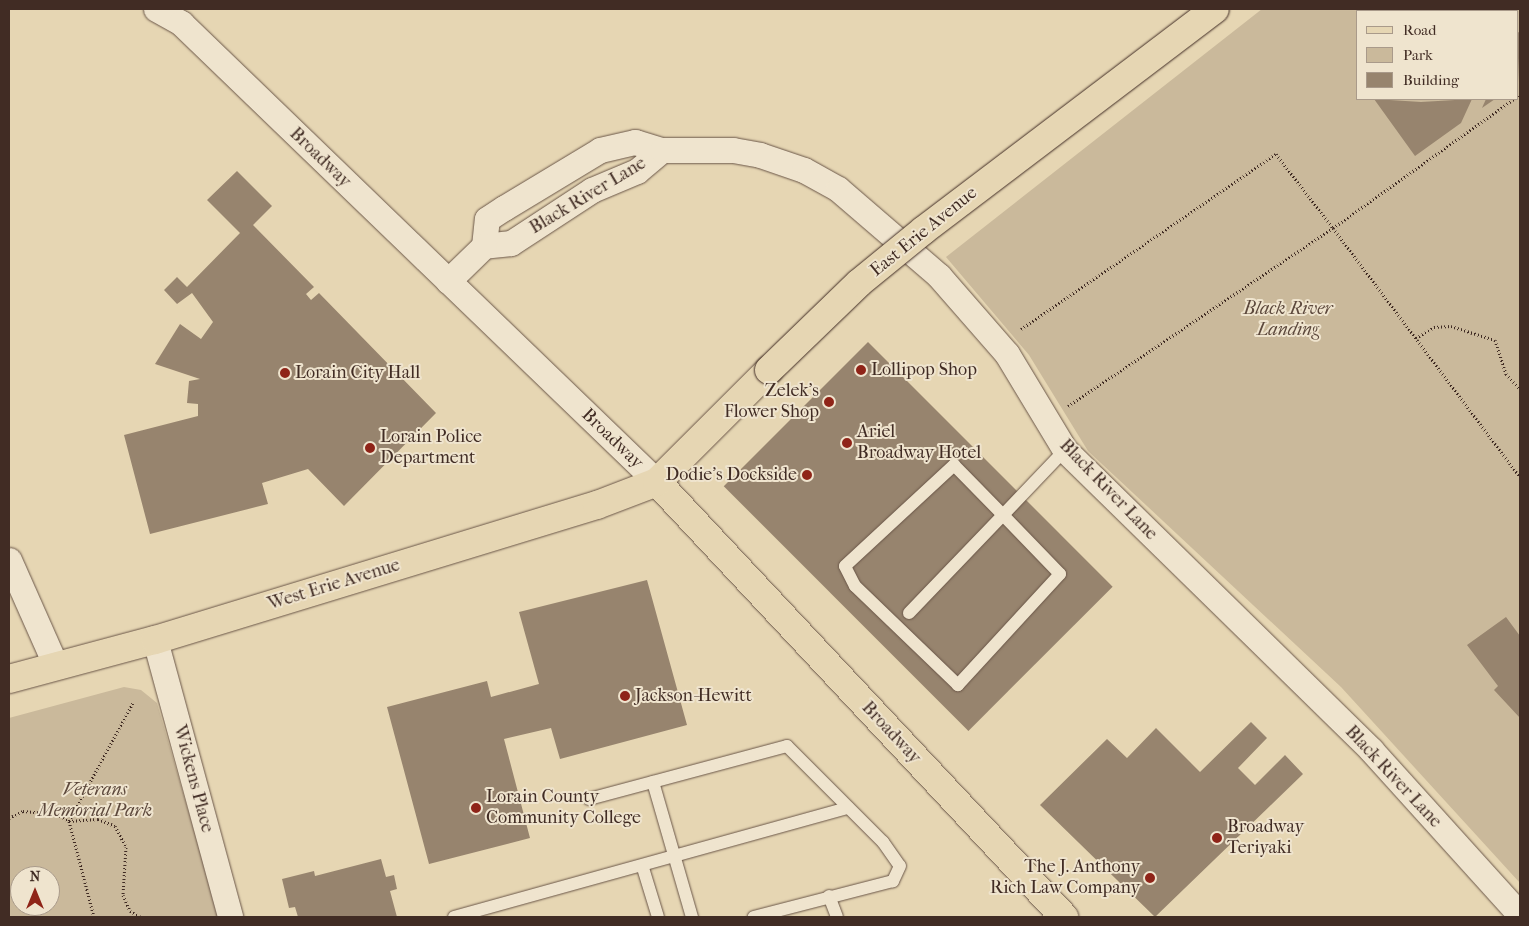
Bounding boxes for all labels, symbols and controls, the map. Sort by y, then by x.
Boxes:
legend [1356,10,1519,100]
text: Road [1403,21,1436,39]
text: Park [1403,46,1433,64]
text: Building [1403,71,1459,89]
street label: Broadway [285,123,355,193]
street label: Black River Lane [526,153,650,239]
street label: East Erie Avenue [866,182,982,282]
park label: Black River Landing [1244,299,1332,342]
place label: Lollipop Shop [871,359,977,381]
place label: Lorain City Hall [295,362,420,384]
marker: Lollipop Shop [855,364,867,376]
marker: Lorain City Hall [279,367,291,379]
place label: Zelek's Flower Shop [724,381,819,424]
marker: Zelek's Flower Shop [823,396,835,408]
street label: Broadway [577,404,647,474]
place label: Ariel Broadway Hotel [857,422,981,464]
place label: Lorain Police Department [380,427,482,469]
street label: Black River Lane [1055,435,1161,545]
marker: Ariel Broadway Hotel [841,437,853,449]
marker: Lorain Police Department [364,442,376,454]
place label: Dodie's Dockside [666,464,797,486]
marker: Dodie's Dockside [801,469,813,481]
street label: West Erie Avenue [265,555,403,615]
place label: Jackson-Hewitt [635,685,752,707]
marker: Jackson-Hewitt [619,690,631,702]
street label: Broadway [857,697,925,769]
street label: Black River Lane [1340,721,1446,833]
street label: Wickens Place [168,723,218,835]
park label: Veterans Memorial Park [38,780,152,822]
place label: Lorain County Community College [486,787,641,830]
marker: Lorain County Community College [470,802,482,814]
place label: Broadway Teriyaki [1227,817,1304,860]
marker: Broadway Teriyaki [1211,832,1223,844]
place label: The J. Anthony Rich Law Company [990,857,1140,900]
north arrow [10,866,60,916]
text: N [30,868,40,885]
marker: The J. Anthony Rich Law Company [1144,872,1156,884]

